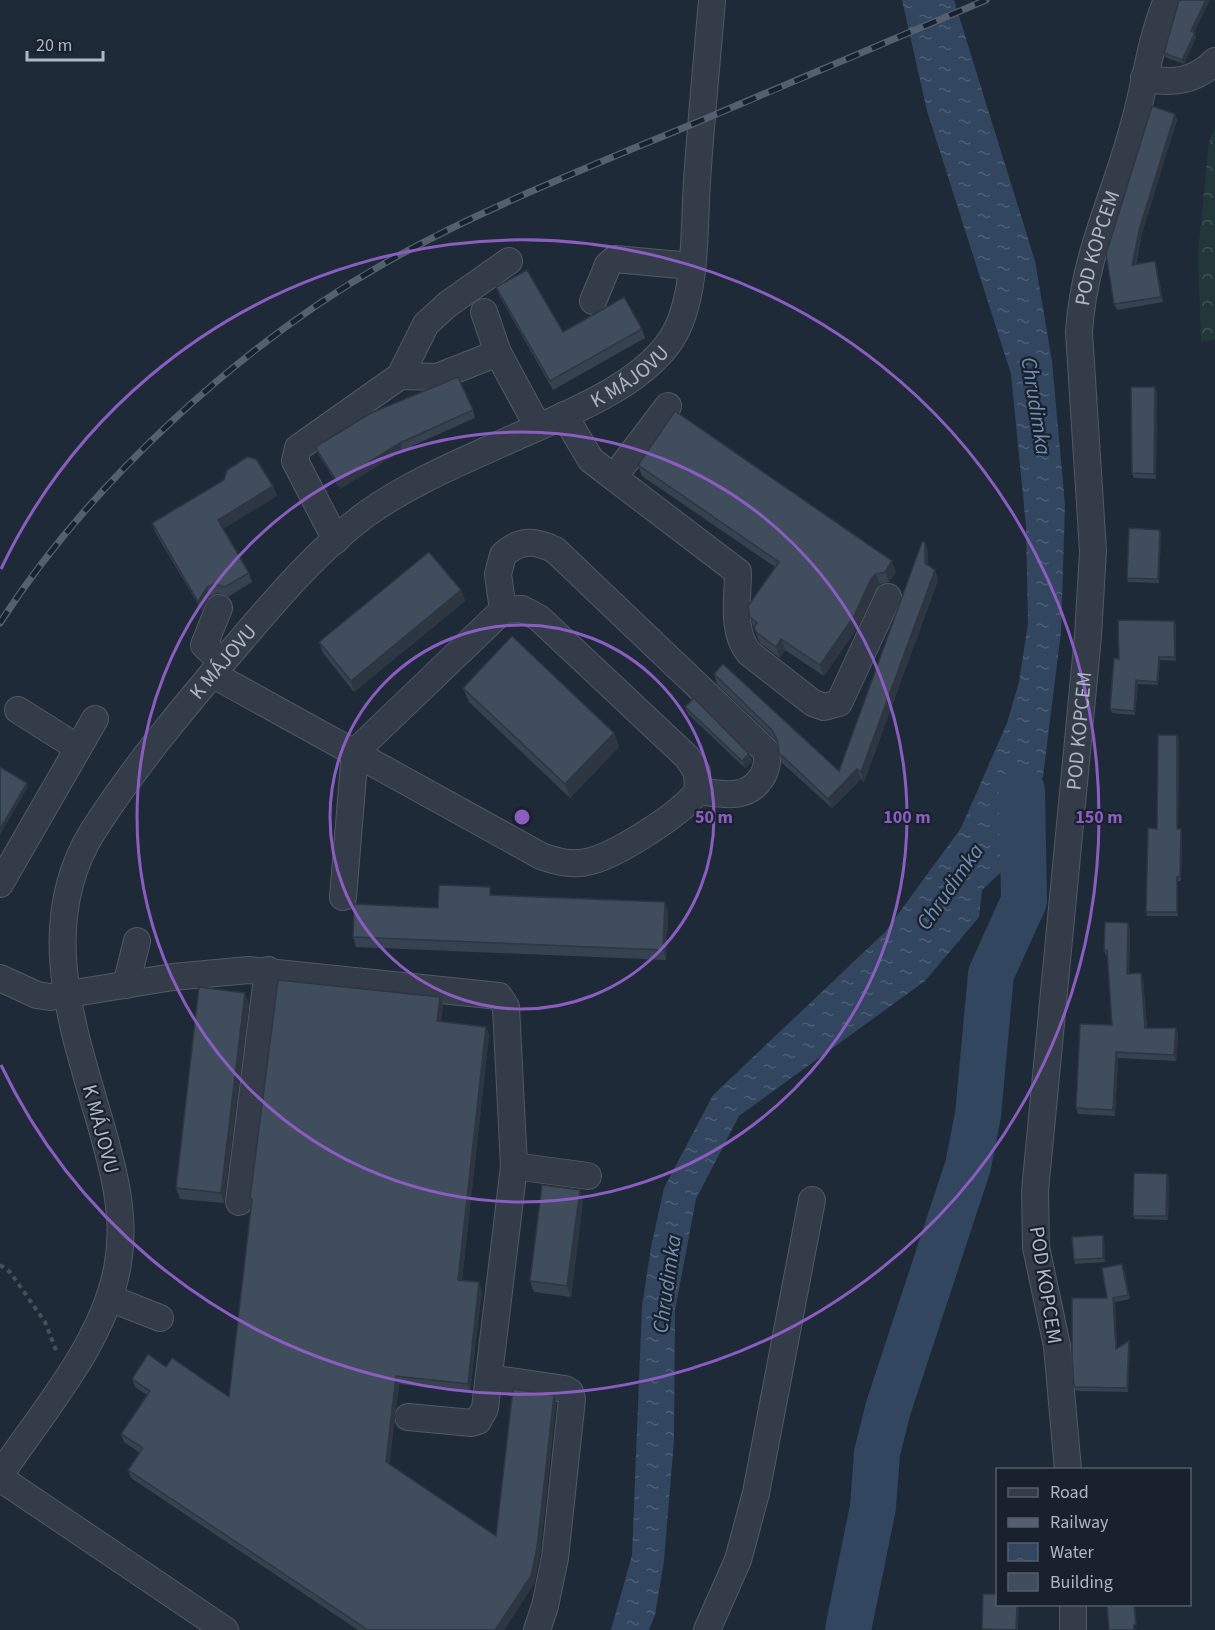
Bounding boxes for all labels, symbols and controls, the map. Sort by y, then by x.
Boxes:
scale bar [27,24,104,62]
text: 20 m [36,33,72,58]
street label: POD KOPCEM [1067,186,1127,308]
street label: K MÁJOVU [585,338,676,415]
water label: Chrudimka [1012,355,1060,458]
street label: K MÁJOVU [182,617,264,706]
street label: POD KOPCEM [1058,670,1100,791]
text: 50 m [695,805,733,830]
text: 100 m [883,805,931,830]
text: 150 m [1075,805,1123,830]
centre of rings [512,807,532,827]
water label: Chrudimka [908,837,992,937]
street label: K MÁJOVU [75,1081,127,1177]
street label: POD KOPCEM [1022,1224,1070,1346]
water label: Chrudimka [644,1233,690,1335]
legend [996,1468,1191,1606]
text: Road [1050,1480,1089,1505]
text: Railway [1050,1510,1109,1535]
text: Water [1050,1540,1094,1565]
text: Building [1050,1570,1113,1595]

